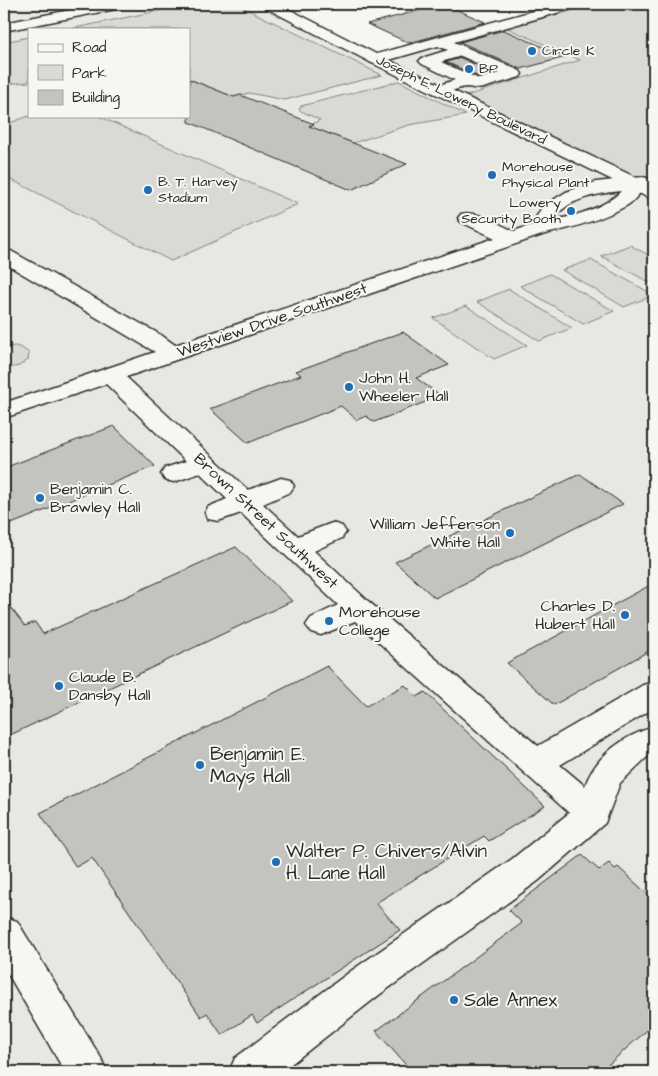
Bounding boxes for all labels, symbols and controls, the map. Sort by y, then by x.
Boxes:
legend [28,28,190,118]
text: Road [72,37,107,58]
place label: Circle K [542,41,595,61]
marker: Circle K [526,45,538,57]
street label: Joseph E. Lowery Boulevard [372,50,550,150]
place label: BP [479,59,498,79]
text: Park [72,63,107,84]
marker: BP [463,63,475,75]
text: Building [72,87,120,109]
place label: Morehouse Physical Plant [502,157,590,193]
marker: Morehouse Physical Plant [486,169,498,181]
place label: B. T. Harvey Stadium [158,172,238,208]
marker: B. T. Harvey Stadium [142,184,154,196]
place label: Lowery Security Booth [461,193,561,229]
marker: Lowery Security Booth [565,205,577,217]
street label: Westview Drive Southwest [174,277,371,363]
place label: John H. Wheeler Hall [359,367,449,407]
marker: John H. Wheeler Hall [343,381,355,393]
street label: Brown Street Southwest [189,448,343,594]
place label: Benjamin C. Brawley Hall [50,478,141,519]
marker: Benjamin C. Brawley Hall [34,492,46,504]
place label: William Jefferson White Hall [369,513,500,553]
marker: William Jefferson White Hall [504,527,516,539]
place label: Charles D. Hubert Hall [535,595,615,635]
place label: Morehouse College [339,601,421,642]
marker: Charles D. Hubert Hall [619,609,631,621]
marker: Morehouse College [323,615,335,627]
place label: Claude B. Dansby Hall [69,666,151,707]
marker: Claude B. Dansby Hall [53,680,65,692]
place label: Benjamin E. Mays Hall [210,741,305,791]
marker: Benjamin E. Mays Hall [194,759,206,771]
place label: Walter P. Chivers/Alvin H. Lane Hall [286,838,487,887]
marker: Walter P. Chivers/Alvin H. Lane Hall [270,856,282,868]
place label: Sale Annex [464,987,557,1014]
marker: Sale Annex [448,994,460,1006]

